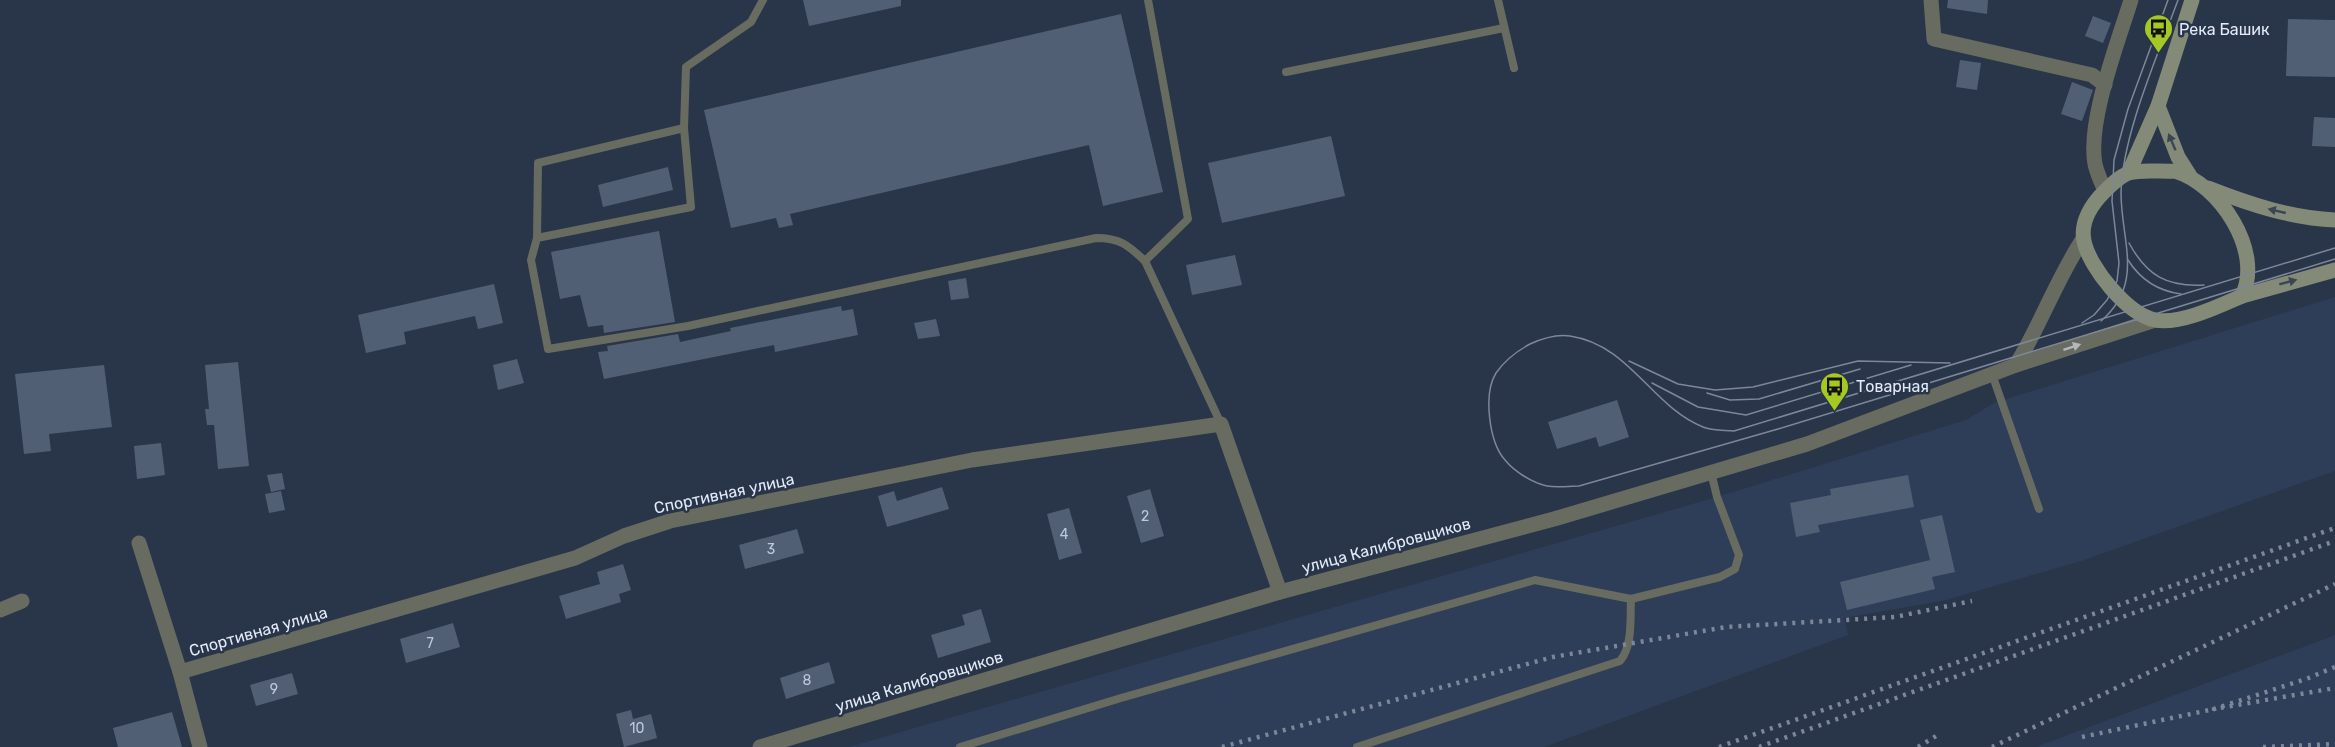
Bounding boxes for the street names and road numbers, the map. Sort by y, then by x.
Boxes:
street label: Спортивная улица [652,469,796,518]
street label: улица Калибровщиков [1300,514,1473,577]
street label: Спортивная улица [187,603,329,660]
street label: улица Калибровщиков [833,647,1005,716]

